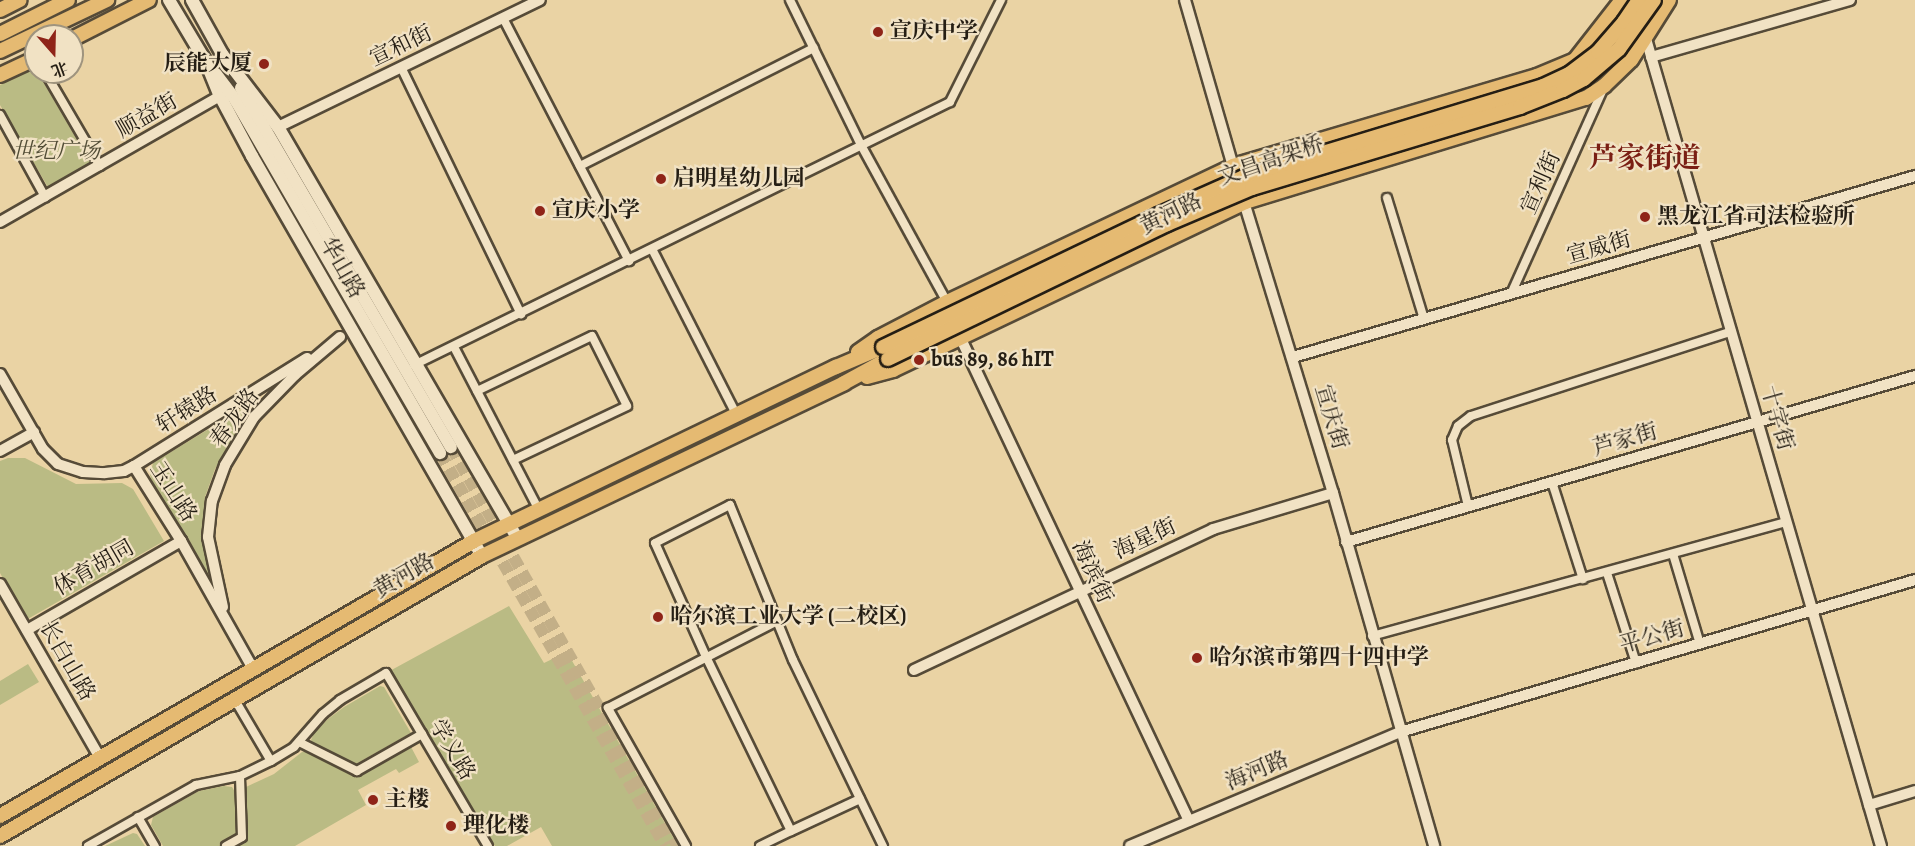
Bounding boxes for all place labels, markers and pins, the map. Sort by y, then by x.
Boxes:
place label: 宣庆中学 [890,19,978,45]
marker: 宣庆中学 [871,25,885,39]
place label: 辰能大厦 [164,51,252,77]
marker: 辰能大厦 [257,57,271,71]
place label: 启明星幼儿园 [673,166,805,192]
marker: 启明星幼儿园 [654,172,668,186]
place label: 宣庆小学 [552,198,640,224]
marker: 宣庆小学 [533,204,547,218]
place label: 黑龙江省司法检验所 [1657,204,1855,230]
marker: 黑龙江省司法检验所 [1638,210,1652,224]
place label: bus 89, 86 hIT [931,347,1054,373]
marker: bus 89, 86 hIT [912,353,926,367]
place label: 哈尔滨工业大学 (二校区) [670,604,907,630]
marker: 哈尔滨工业大学 (二校区) [651,610,665,624]
place label: 哈尔滨市第四十四中学 [1209,645,1429,671]
marker: 哈尔滨市第四十四中学 [1190,651,1204,665]
place label: 主楼 [385,787,429,813]
marker: 主楼 [366,793,380,807]
place label: 理化楼 [463,813,529,839]
marker: 理化楼 [444,819,458,833]

